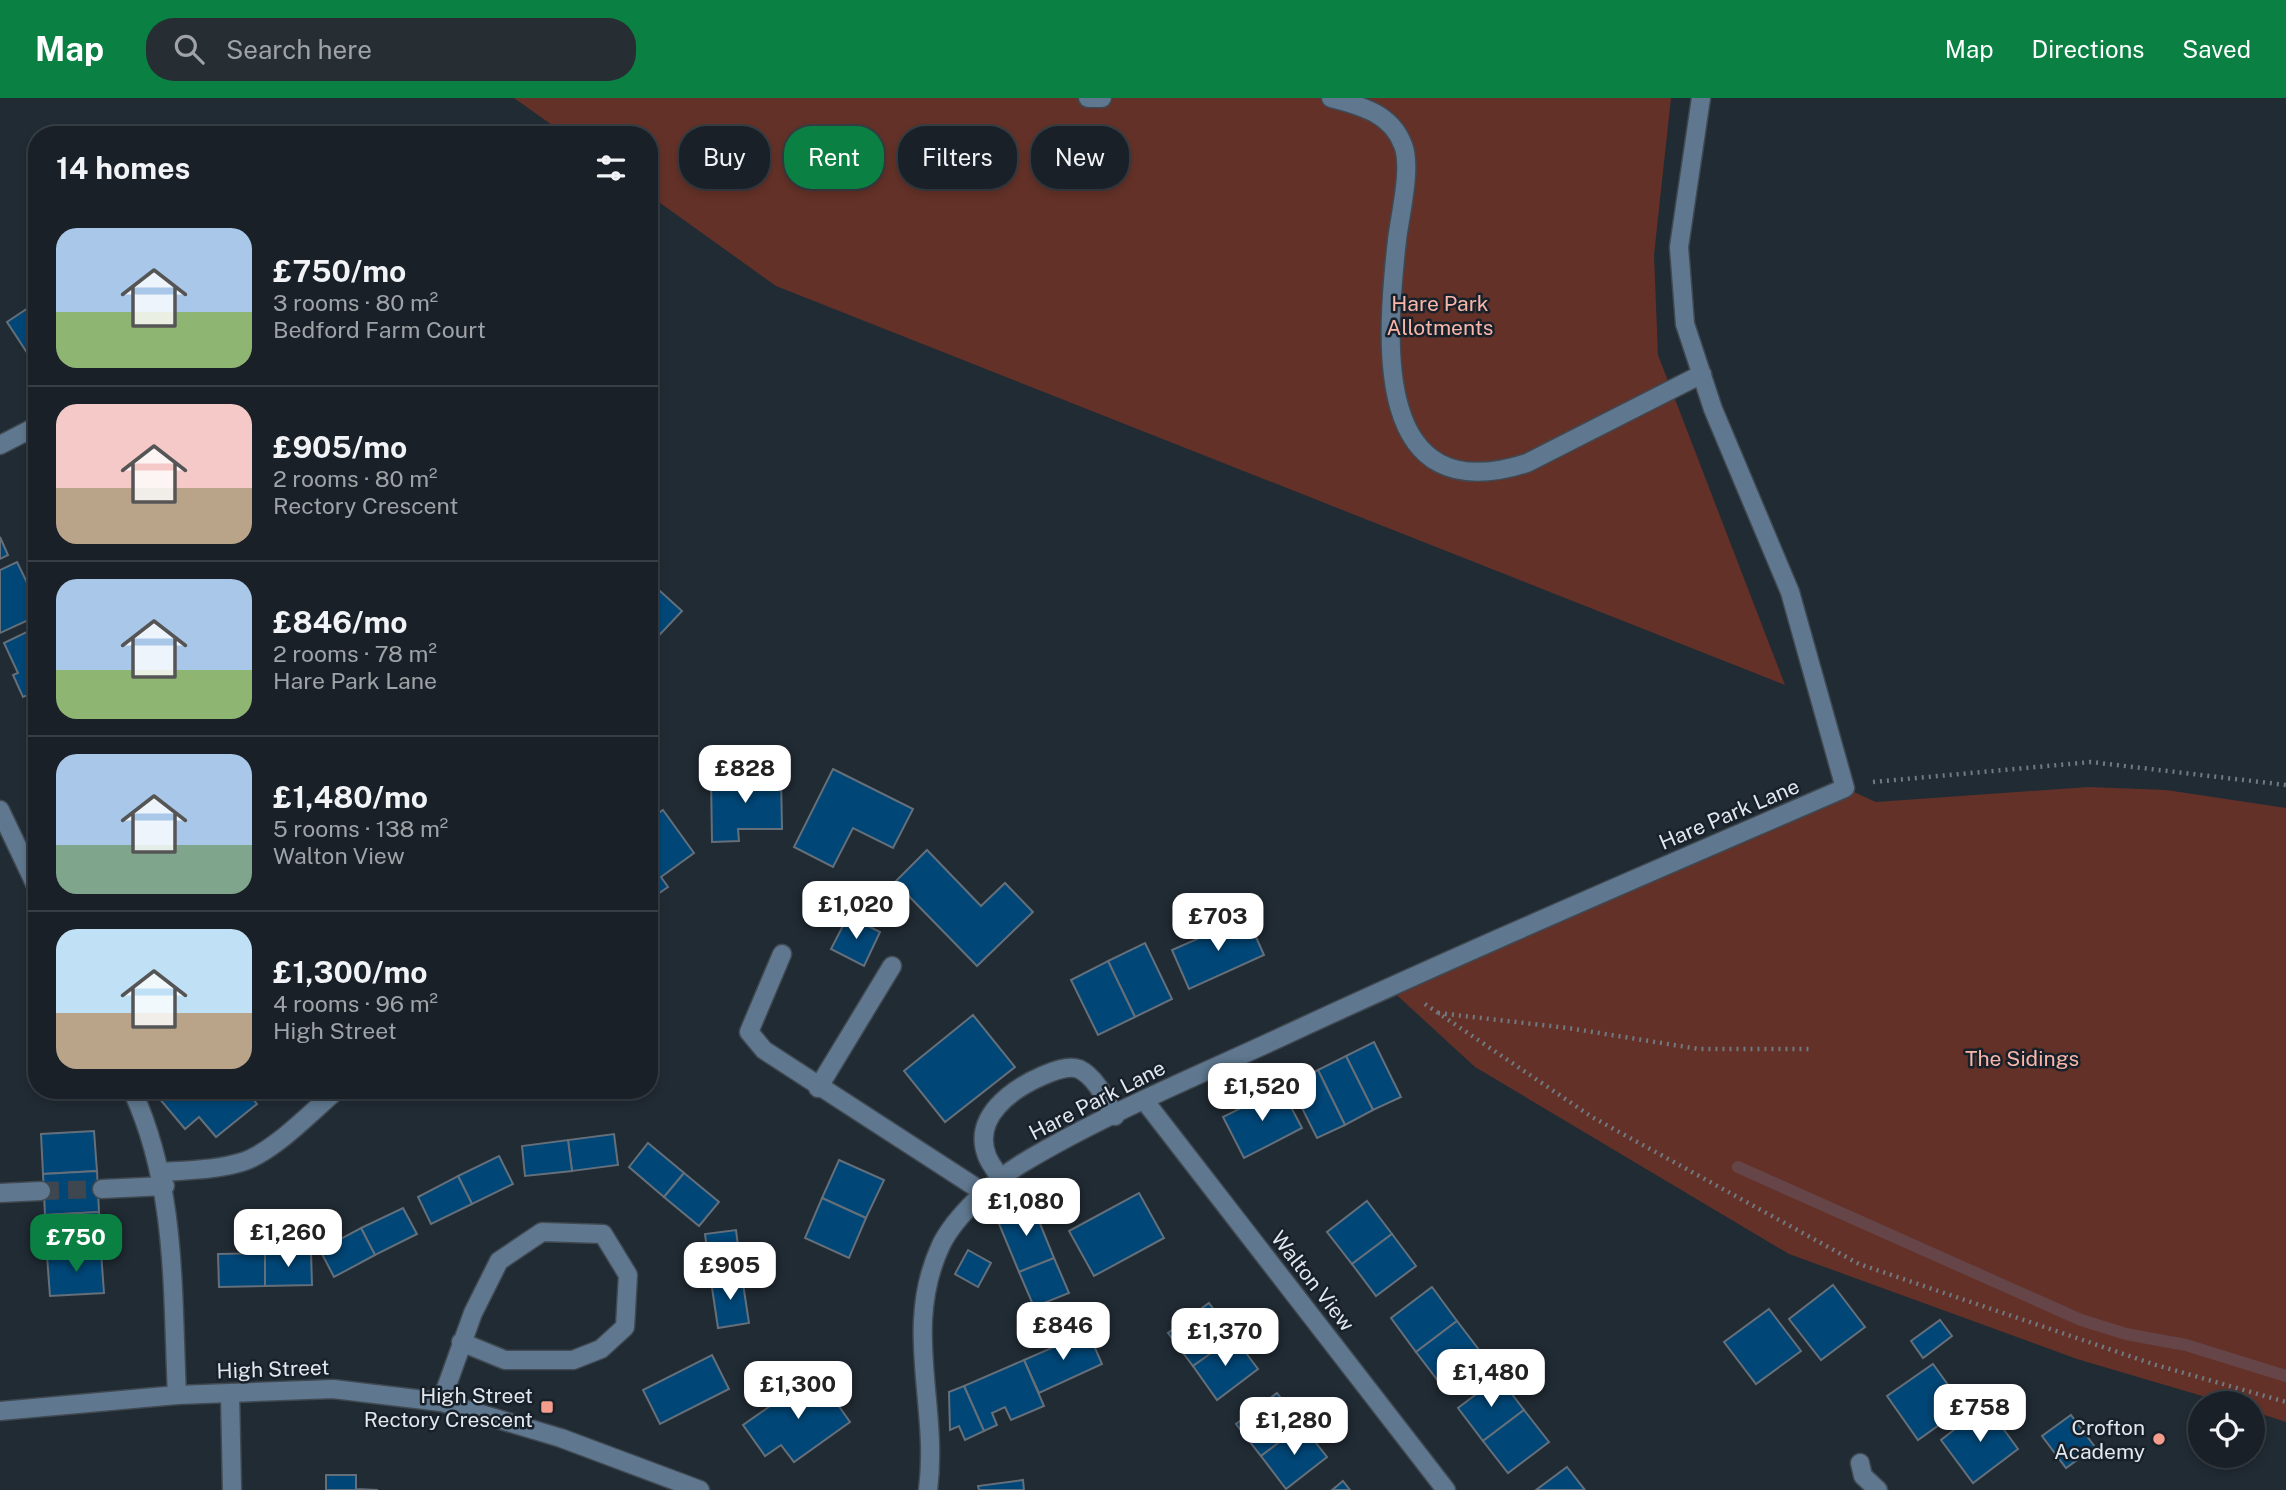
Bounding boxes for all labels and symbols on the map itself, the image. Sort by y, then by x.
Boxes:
park label: Hare Park Allotments [1387,291,1493,340]
pin: £828 [704,746,786,805]
street label: Hare Park Lane [1655,773,1803,855]
pin: £1,020 [799,882,913,941]
pin: £703 [1177,894,1259,953]
park label: The Sidings [1965,1046,2079,1071]
street label: Hare Park Lane [1025,1055,1169,1145]
pin: £1,520 [1205,1063,1319,1123]
pin: £1,080 [969,1178,1083,1238]
pin: £1,260 [231,1210,345,1269]
pin: £750 [35,1214,117,1274]
street label: Walton View [1266,1226,1360,1336]
pin: £905 [689,1242,771,1302]
pin: £846 [1022,1302,1104,1362]
pin: £1,370 [1168,1308,1282,1368]
pin: £1,480 [1434,1350,1548,1409]
street label: High Street [216,1355,330,1383]
pin: £1,300 [741,1362,855,1421]
place label: High Street Rectory Crescent [364,1383,533,1432]
pin: £758 [1939,1384,2021,1444]
pin: £1,280 [1237,1398,1351,1457]
marker: High Street Rectory Crescent [539,1399,555,1415]
place label: Crofton Academy [2054,1415,2145,1464]
marker: Crofton Academy [2151,1431,2167,1447]

